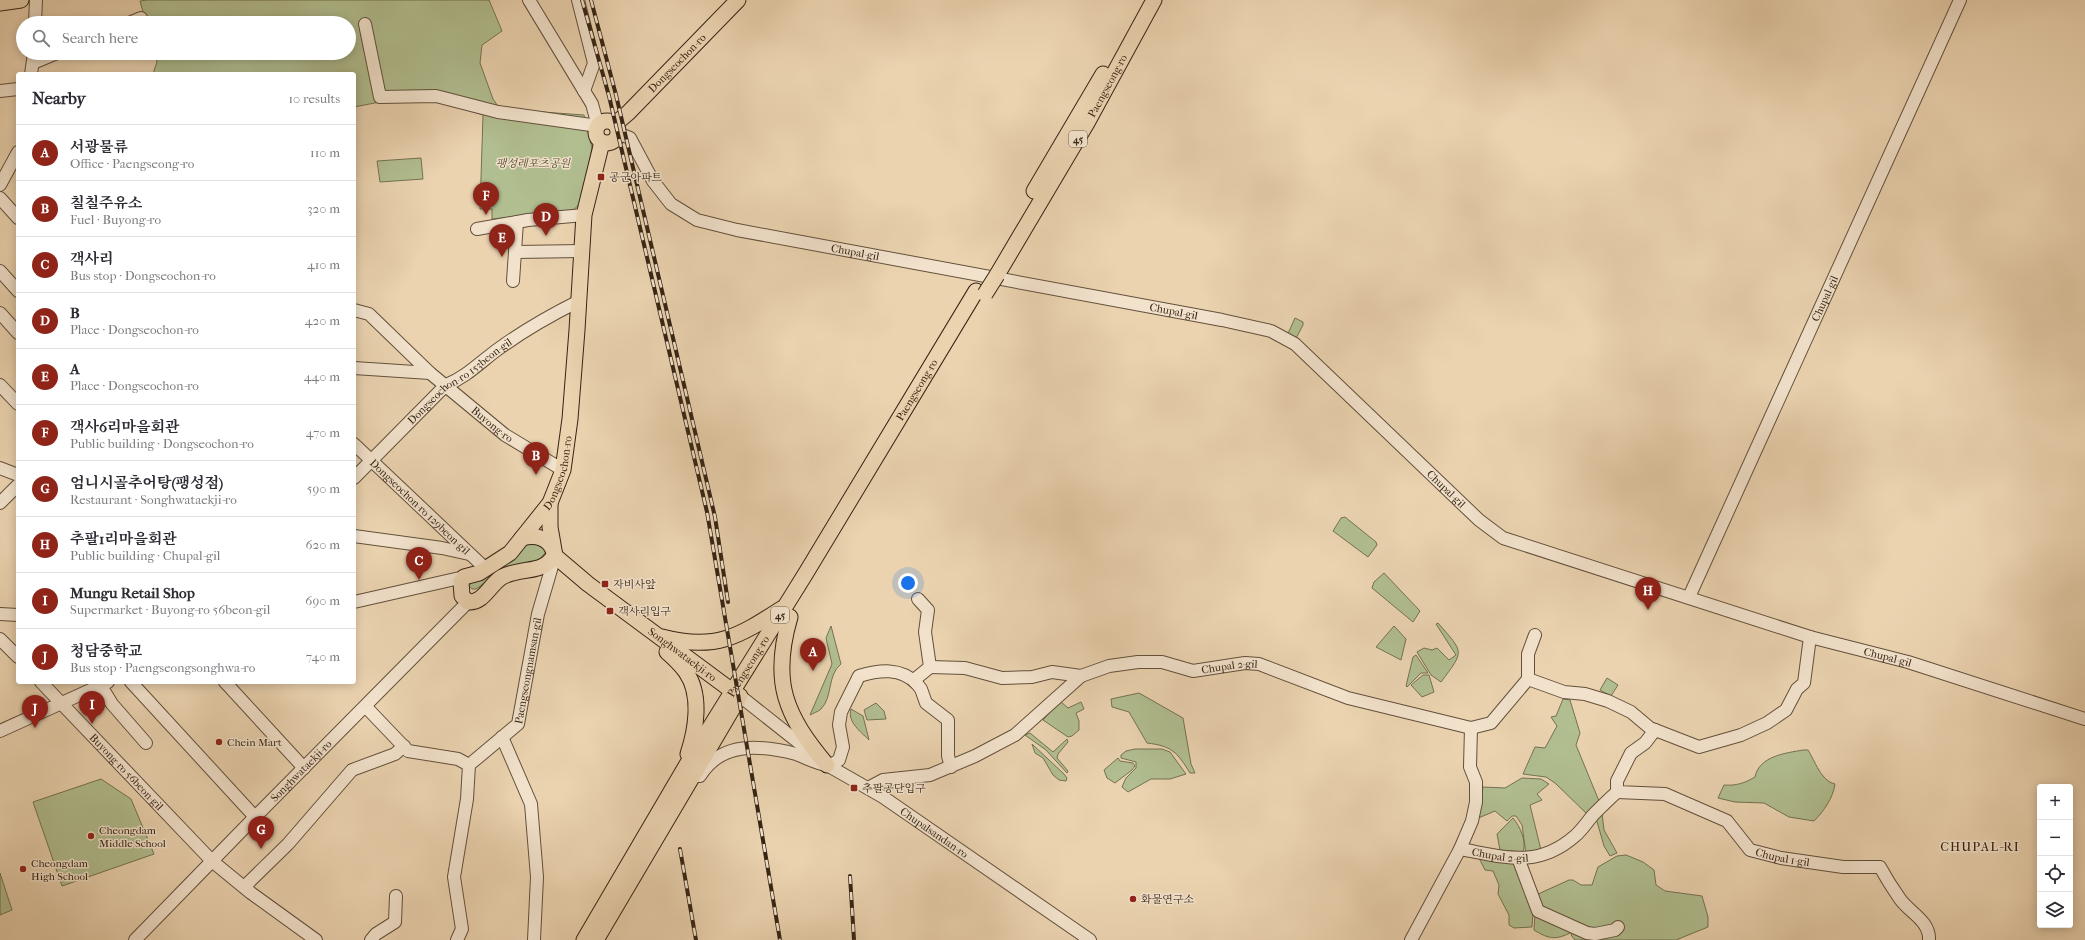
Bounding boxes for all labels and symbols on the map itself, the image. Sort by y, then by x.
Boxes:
street label: Dongseochon-ro [646,31,709,95]
street label: Paengseong-ro [1085,52,1130,120]
road number: 45 [1069,131,1087,147]
park label: 팽성레포츠공원 [496,157,572,170]
place label: 공군아파트 [609,171,663,184]
marker: 공군아파트 [596,172,606,182]
pin: F [473,182,499,215]
pin: D [533,203,559,236]
pin: E [489,224,515,257]
street label: Chupal-gil [830,242,880,263]
street label: Chupal-gil [1809,274,1841,323]
street label: Chupal-gil [1149,301,1199,322]
street label: Dongseochon-ro 153beon-gil [405,335,515,427]
street label: Paengseong-ro [893,356,941,423]
street label: Buyong-ro [469,404,515,445]
street label: Dongseochon-ro [541,435,575,513]
pin: B [523,442,549,475]
street label: Dongseochon-ro 129beon-gil [367,456,473,557]
street label: Chupal-gil [1424,468,1468,511]
pin: C [406,547,432,580]
your location [898,573,918,593]
pin: H [1635,577,1661,610]
place label: 자비사앞 [613,578,656,591]
marker: 자비사앞 [600,579,610,589]
place label: 객사리입구 [618,605,672,618]
marker: 객사리입구 [605,606,615,616]
road number: 45 [771,607,789,623]
street label: Paengseongnamsan-gil [512,616,544,725]
street label: Songhwataekji-ro [646,625,719,684]
street label: Paengseong-ro [724,633,773,700]
pin: A [800,638,826,671]
street label: Chupal-gil [1862,645,1913,670]
street label: Chupal 2-gil [1200,657,1258,677]
pin: I [79,691,105,724]
pin: J [22,695,48,728]
street label: Buyong-ro 56beon-gil [87,731,166,813]
place label: Chein Mart [227,736,282,749]
marker: Chein Mart [214,737,224,747]
street label: Songhwataekji-ro [268,737,335,805]
place label: 추팔공단입구 [862,782,926,795]
marker: 추팔공단입구 [849,783,859,793]
street label: Chupalsandan-ro [898,805,971,861]
pin: G [248,816,274,849]
place label: Cheongdam Middle School [99,824,166,850]
marker: Cheongdam Middle School [86,831,96,841]
district label: CHUPAL-RI [1940,839,2020,854]
street label: Chupal 2-gil [1471,845,1529,865]
street label: Chupal 1-gil [1754,846,1811,869]
place label: Cheongdam High School [31,857,89,883]
marker: Cheongdam High School [18,864,28,874]
place label: 화물연구소 [1141,893,1195,906]
marker: 화물연구소 [1128,894,1138,904]

